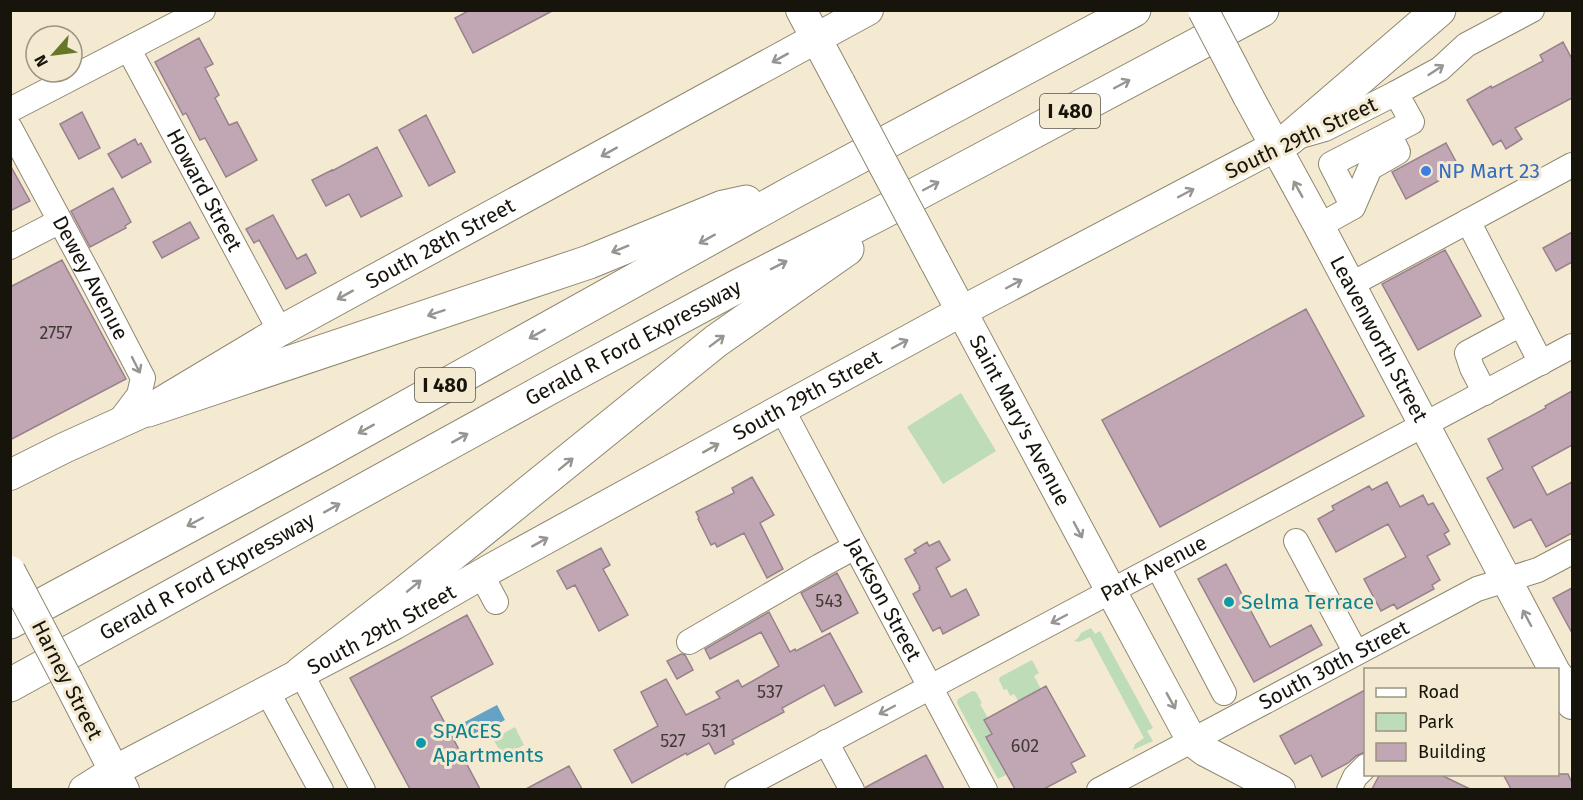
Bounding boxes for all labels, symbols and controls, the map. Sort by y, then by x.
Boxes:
north arrow [24,24,84,84]
text: N [30,52,52,70]
one-way arrow [772,52,789,64]
one-way arrow [1427,64,1444,76]
one-way arrow [1112,78,1130,90]
street label: South 29th Street [1221,91,1382,185]
road number: I 480 [1040,94,1100,128]
street label: Howard Street [161,124,248,256]
one-way arrow [601,146,618,158]
place label: NP Mart 23 [1438,158,1540,184]
marker: NP Mart 23 [1419,164,1433,178]
one-way arrow [922,180,939,192]
one-way arrow [1292,180,1303,198]
one-way arrow [1177,187,1194,199]
street label: South 28th Street [361,192,520,295]
street label: Dewey Avenue [47,211,134,344]
one-way arrow [699,234,716,246]
one-way arrow [612,244,630,255]
street label: Leavenworth Street [1324,252,1434,427]
one-way arrow [770,259,787,271]
street label: Gerald R Ford Expressway [521,274,746,412]
one-way arrow [1004,278,1022,289]
one-way arrow [337,290,355,301]
one-way arrow [427,308,446,319]
house number: 2757 [39,322,73,344]
one-way arrow [528,329,546,340]
street label: Saint Mary's Avenue [964,331,1076,510]
one-way arrow [709,335,725,347]
one-way arrow [891,338,909,349]
street label: South 29th Street [728,344,886,446]
one-way arrow [131,356,142,374]
road number: I 480 [415,368,475,402]
one-way arrow [358,423,375,435]
one-way arrow [450,432,468,443]
one-way arrow [702,442,719,454]
one-way arrow [558,457,574,470]
one-way arrow [323,502,340,514]
street label: Gerald R Ford Expressway [95,506,320,646]
one-way arrow [187,516,204,528]
one-way arrow [1073,520,1084,538]
street label: Park Avenue [1096,530,1211,607]
street label: Jackson Street [840,534,927,666]
one-way arrow [531,536,548,548]
street label: South 29th Street [303,579,461,681]
one-way arrow [406,579,422,592]
place label: Selma Terrace [1241,589,1374,615]
house number: 543 [815,590,843,612]
marker: Selma Terrace [1222,595,1236,609]
one-way arrow [1521,610,1533,627]
one-way arrow [1051,613,1068,625]
street label: South 30th Street [1254,614,1414,716]
street label: Harney Street [26,616,108,744]
legend [1364,668,1559,776]
house number: 537 [757,681,783,703]
text: Road [1418,681,1460,703]
one-way arrow [1165,692,1177,709]
one-way arrow [878,704,896,716]
text: Park [1418,711,1454,733]
place label: SPACES Apartments [433,718,544,768]
house number: 531 [701,720,727,742]
house number: 527 [660,730,686,752]
house number: 602 [1011,735,1039,757]
marker: SPACES Apartments [414,736,428,750]
text: Building [1418,741,1486,763]

